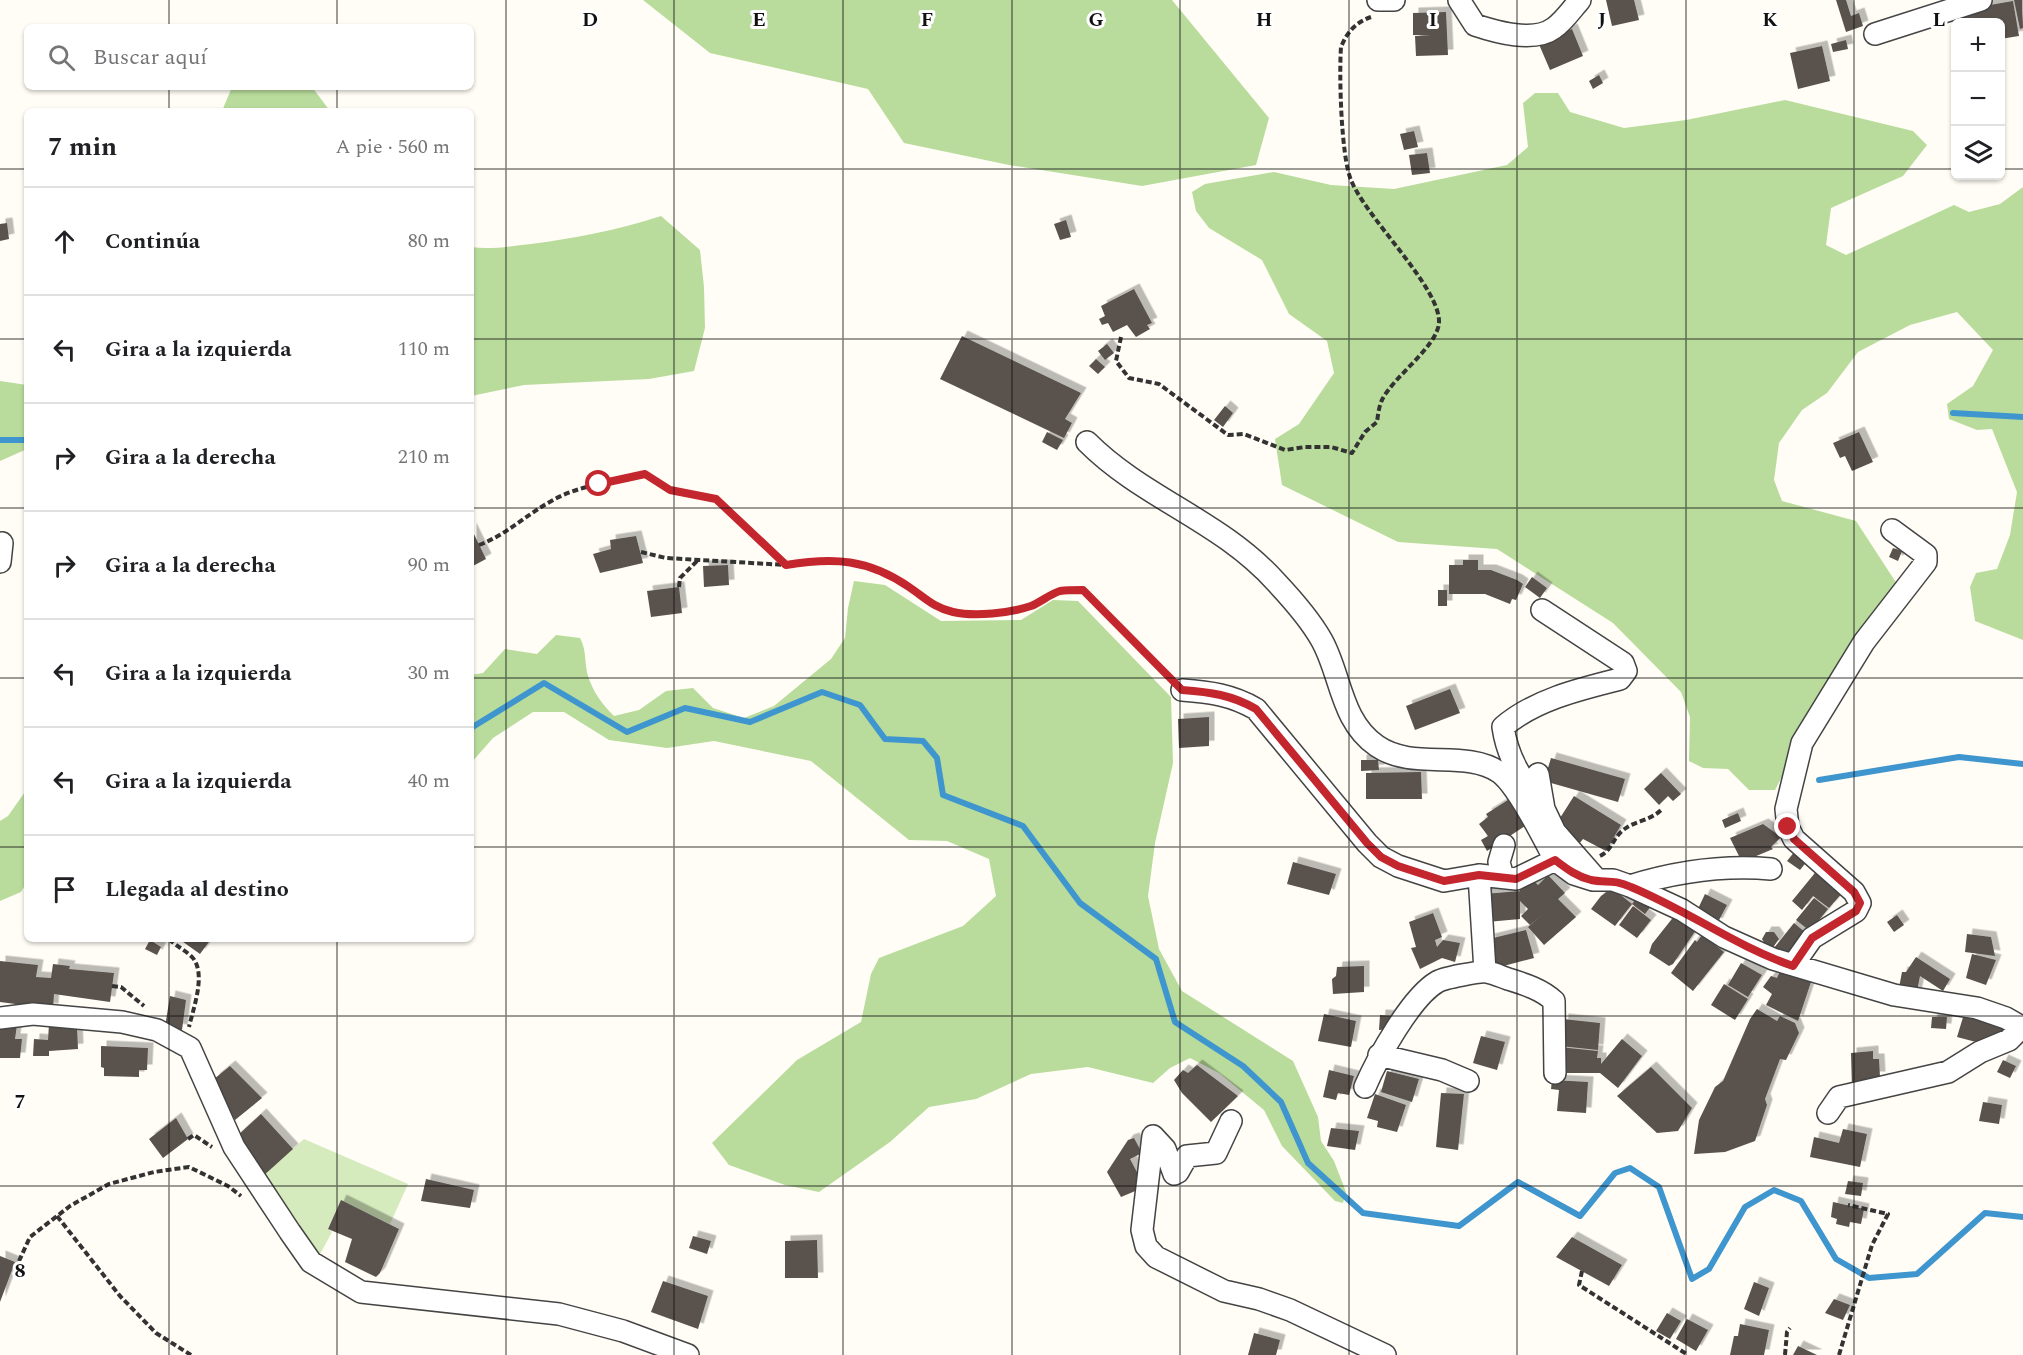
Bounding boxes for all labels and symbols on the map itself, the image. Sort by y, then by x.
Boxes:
text: D [582,5,598,35]
text: E [752,5,766,35]
text: F [921,5,933,35]
text: G [1088,5,1104,35]
text: H [1256,5,1272,35]
text: I [1429,5,1437,35]
text: J [1598,5,1606,35]
text: K [1762,5,1778,35]
text: L [1933,5,1945,35]
route start [585,470,611,496]
route end [1774,813,1800,839]
text: 7 [14,1087,26,1117]
text: 8 [14,1256,26,1286]

